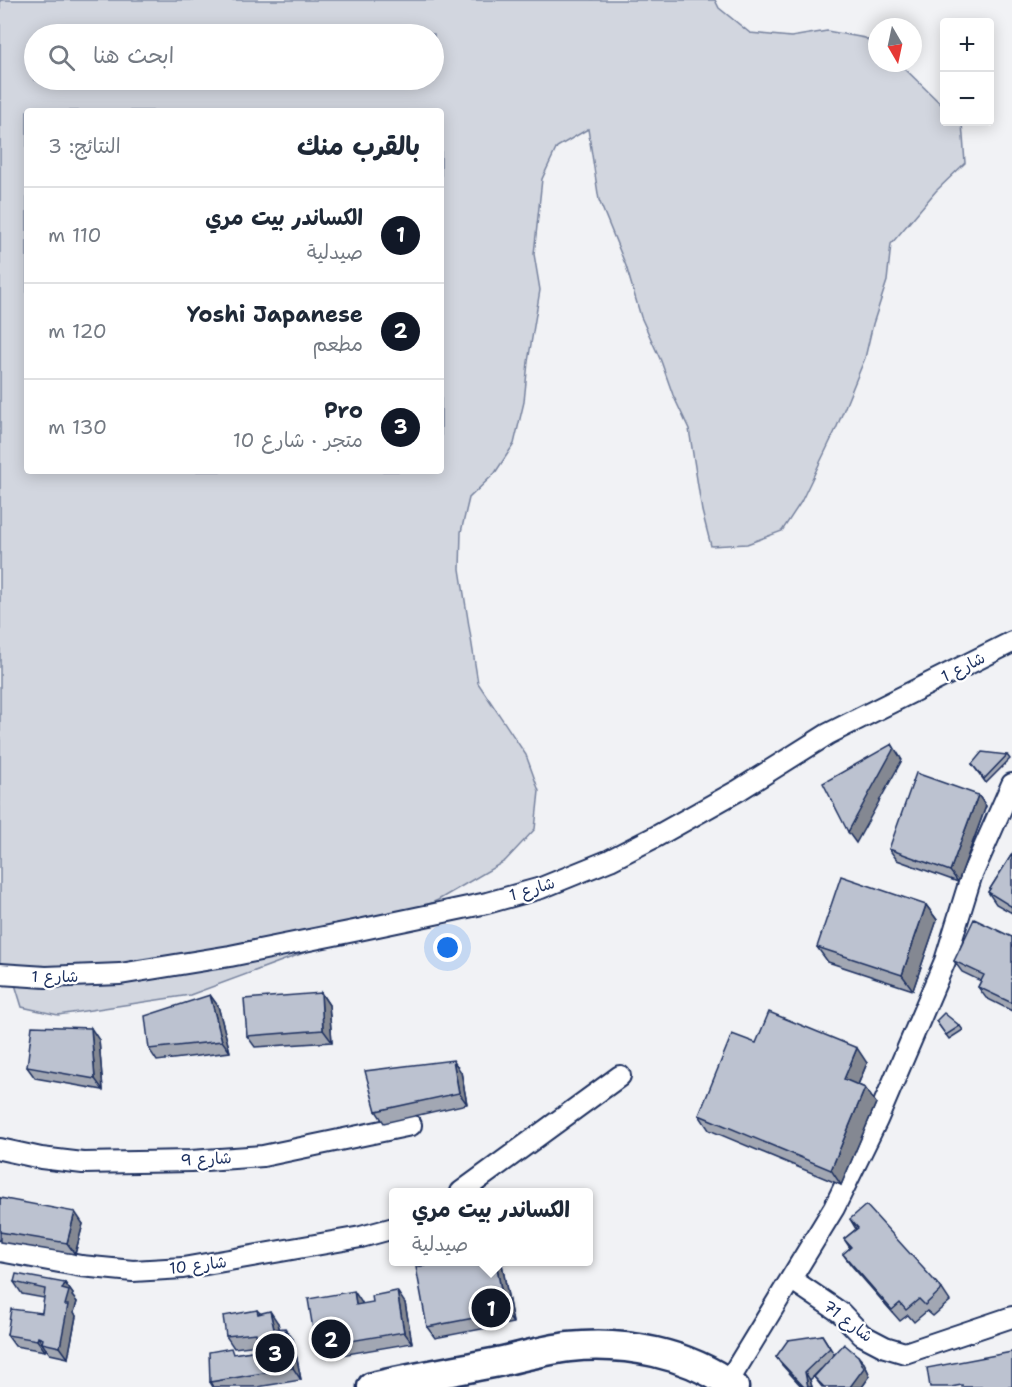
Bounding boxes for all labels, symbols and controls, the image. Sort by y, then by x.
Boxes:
north arrow [868,18,922,72]
map controls [940,18,994,126]
button: + [940,18,994,72]
search box [24,24,444,90]
icon: search [45,41,78,74]
text: ابحث هنا [93,41,174,70]
button: − [940,72,994,126]
text: بالقرب منك [297,128,420,163]
text: النتائج: 3 [48,133,121,159]
text: الكساندر بيت مري [205,203,363,232]
text: 110 m [48,222,102,248]
text: 1 [396,222,405,248]
text: صيدلية [307,239,363,265]
text: Yoshi Japanese [187,300,363,329]
text: 120 m [48,318,107,344]
text: 2 [394,318,408,344]
text: مطعم [312,331,363,357]
text: Pro [324,396,363,425]
text: 130 m [48,414,107,440]
text: 3 [394,414,408,440]
text: متجر · شارع 10 [233,427,363,453]
street label: شارع 1 [937,647,989,688]
street label: شارع 1 [507,872,558,907]
your location [433,933,462,962]
street label: شارع 1 [32,966,78,988]
street label: شارع 9 [180,1147,232,1172]
popup [389,1188,593,1266]
text: الكساندر بيت مري [412,1195,570,1224]
text: صيدلية [412,1231,468,1257]
street label: شارع 10 [168,1251,228,1280]
pin: 1 [472,1286,510,1330]
street label: شارع 71 [818,1295,877,1347]
pin: 2 [312,1316,350,1362]
pin: 3 [256,1330,294,1376]

